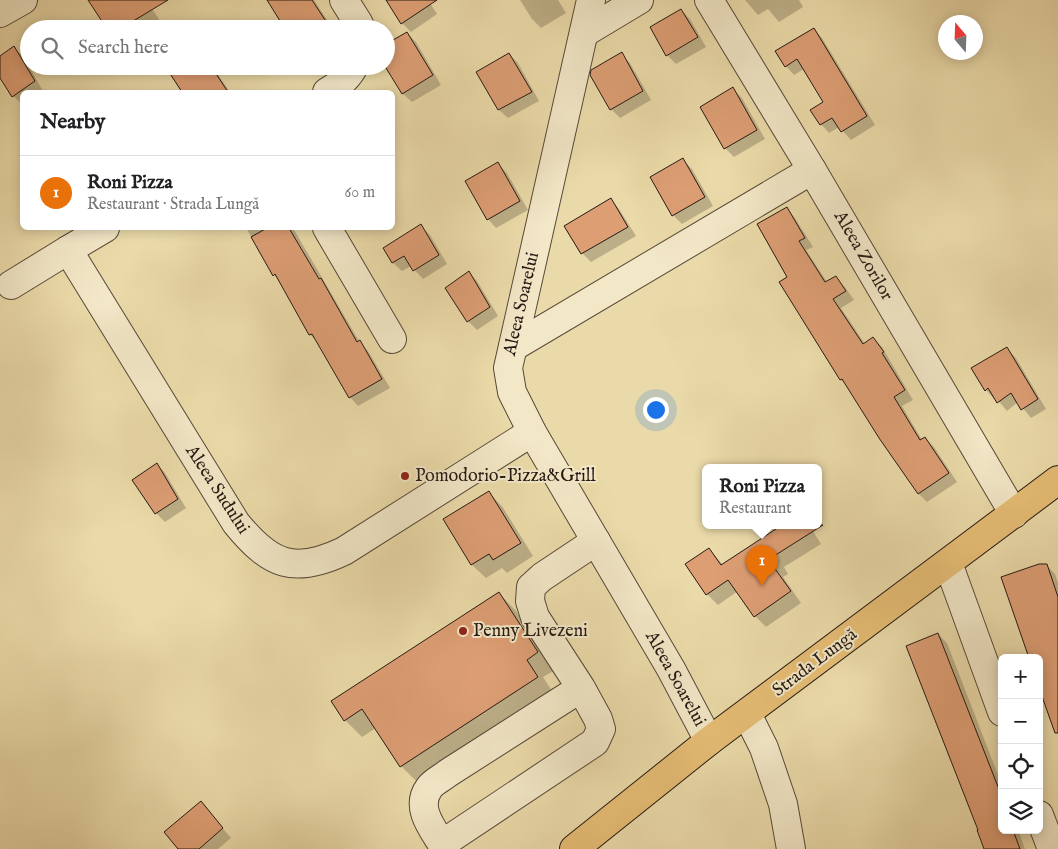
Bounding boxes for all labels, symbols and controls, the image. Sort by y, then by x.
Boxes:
north arrow [938,15,983,60]
search box [20,20,395,75]
icon: search [38,34,66,62]
text: Search here [78,36,169,60]
text: Nearby [40,109,105,136]
text: Roni Pizza [87,171,173,195]
text: 1 [53,183,59,203]
text: 60 m [345,183,375,203]
text: Restaurant · Strada Lungă [87,195,259,215]
street label: Aleea Zorilor [828,206,898,305]
street label: Aleea Soarelui [499,250,545,359]
your location [643,397,669,423]
street label: Aleea Sudului [179,440,254,539]
popup [702,464,822,529]
place label: Pomodorio-Pizza&Grill [415,465,596,488]
marker: Pomodorio-Pizza&Grill [399,470,411,482]
text: Roni Pizza [719,475,805,499]
text: Restaurant [719,499,792,519]
pin: 1 [746,545,778,586]
place label: Penny Livezeni [473,620,588,643]
street label: Strada Lungă [768,623,862,702]
marker: Penny Livezeni [457,625,469,637]
street label: Aleea Soarelui [639,626,711,731]
map controls [998,654,1043,834]
button: + [998,654,1043,699]
button: − [998,699,1043,744]
button: locate [998,744,1043,789]
button: layers [998,789,1043,834]

